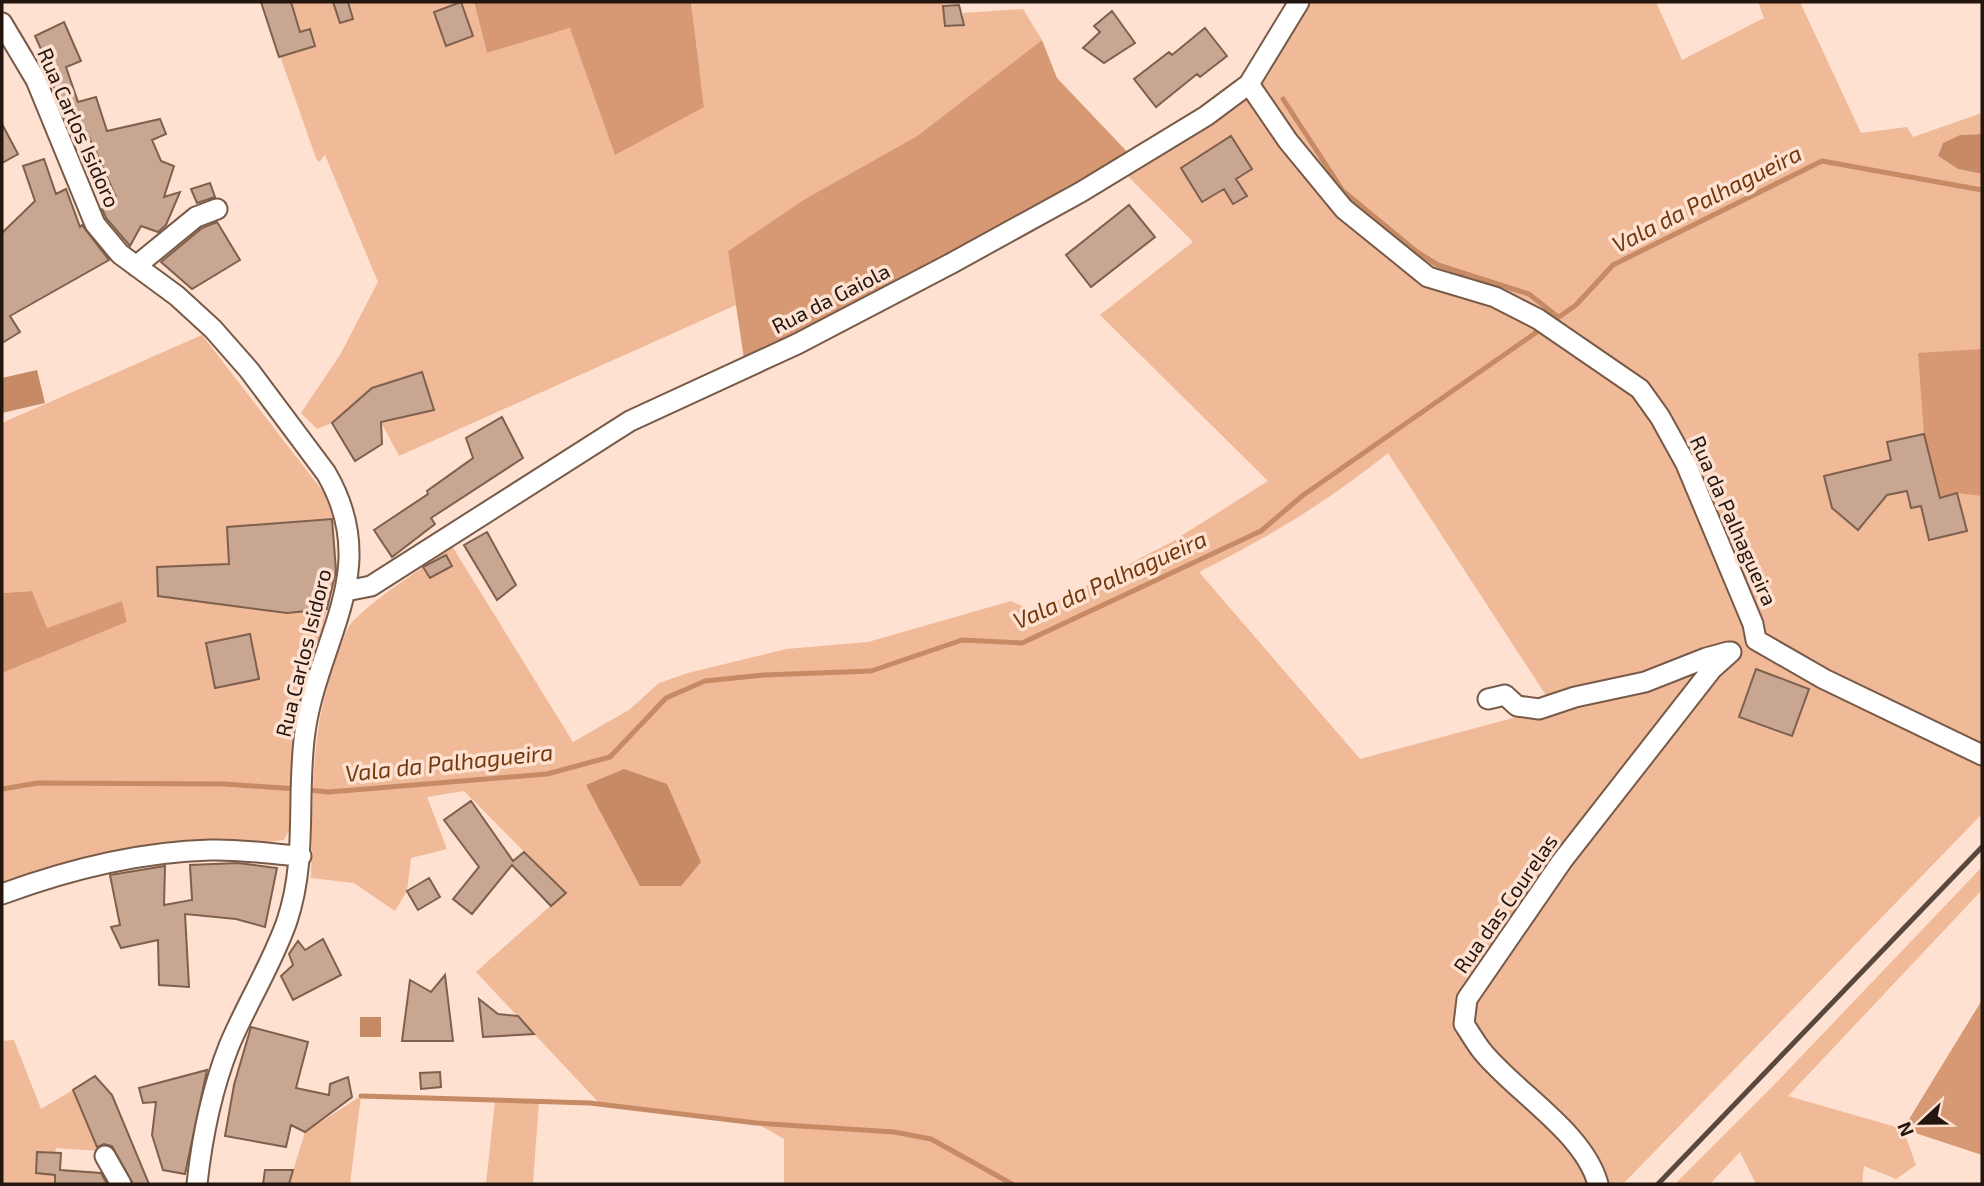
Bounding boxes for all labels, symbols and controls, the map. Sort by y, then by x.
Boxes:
street label: Rua Carlos Isidoro [33,44,126,211]
water label: Vala da Palhagueira [1607,138,1806,258]
street label: Rua da Gaiola [767,257,893,338]
street label: Rua da Palhagueira [1686,432,1783,609]
water label: Vala da Palhagueira [1008,524,1211,634]
street label: Rua Carlos Isidoro [270,566,335,739]
water label: Vala da Palhagueira [343,737,554,787]
street label: Rua das Courelas [1448,829,1562,977]
north arrow [1886,1088,1956,1158]
text: N [1892,1119,1918,1140]

